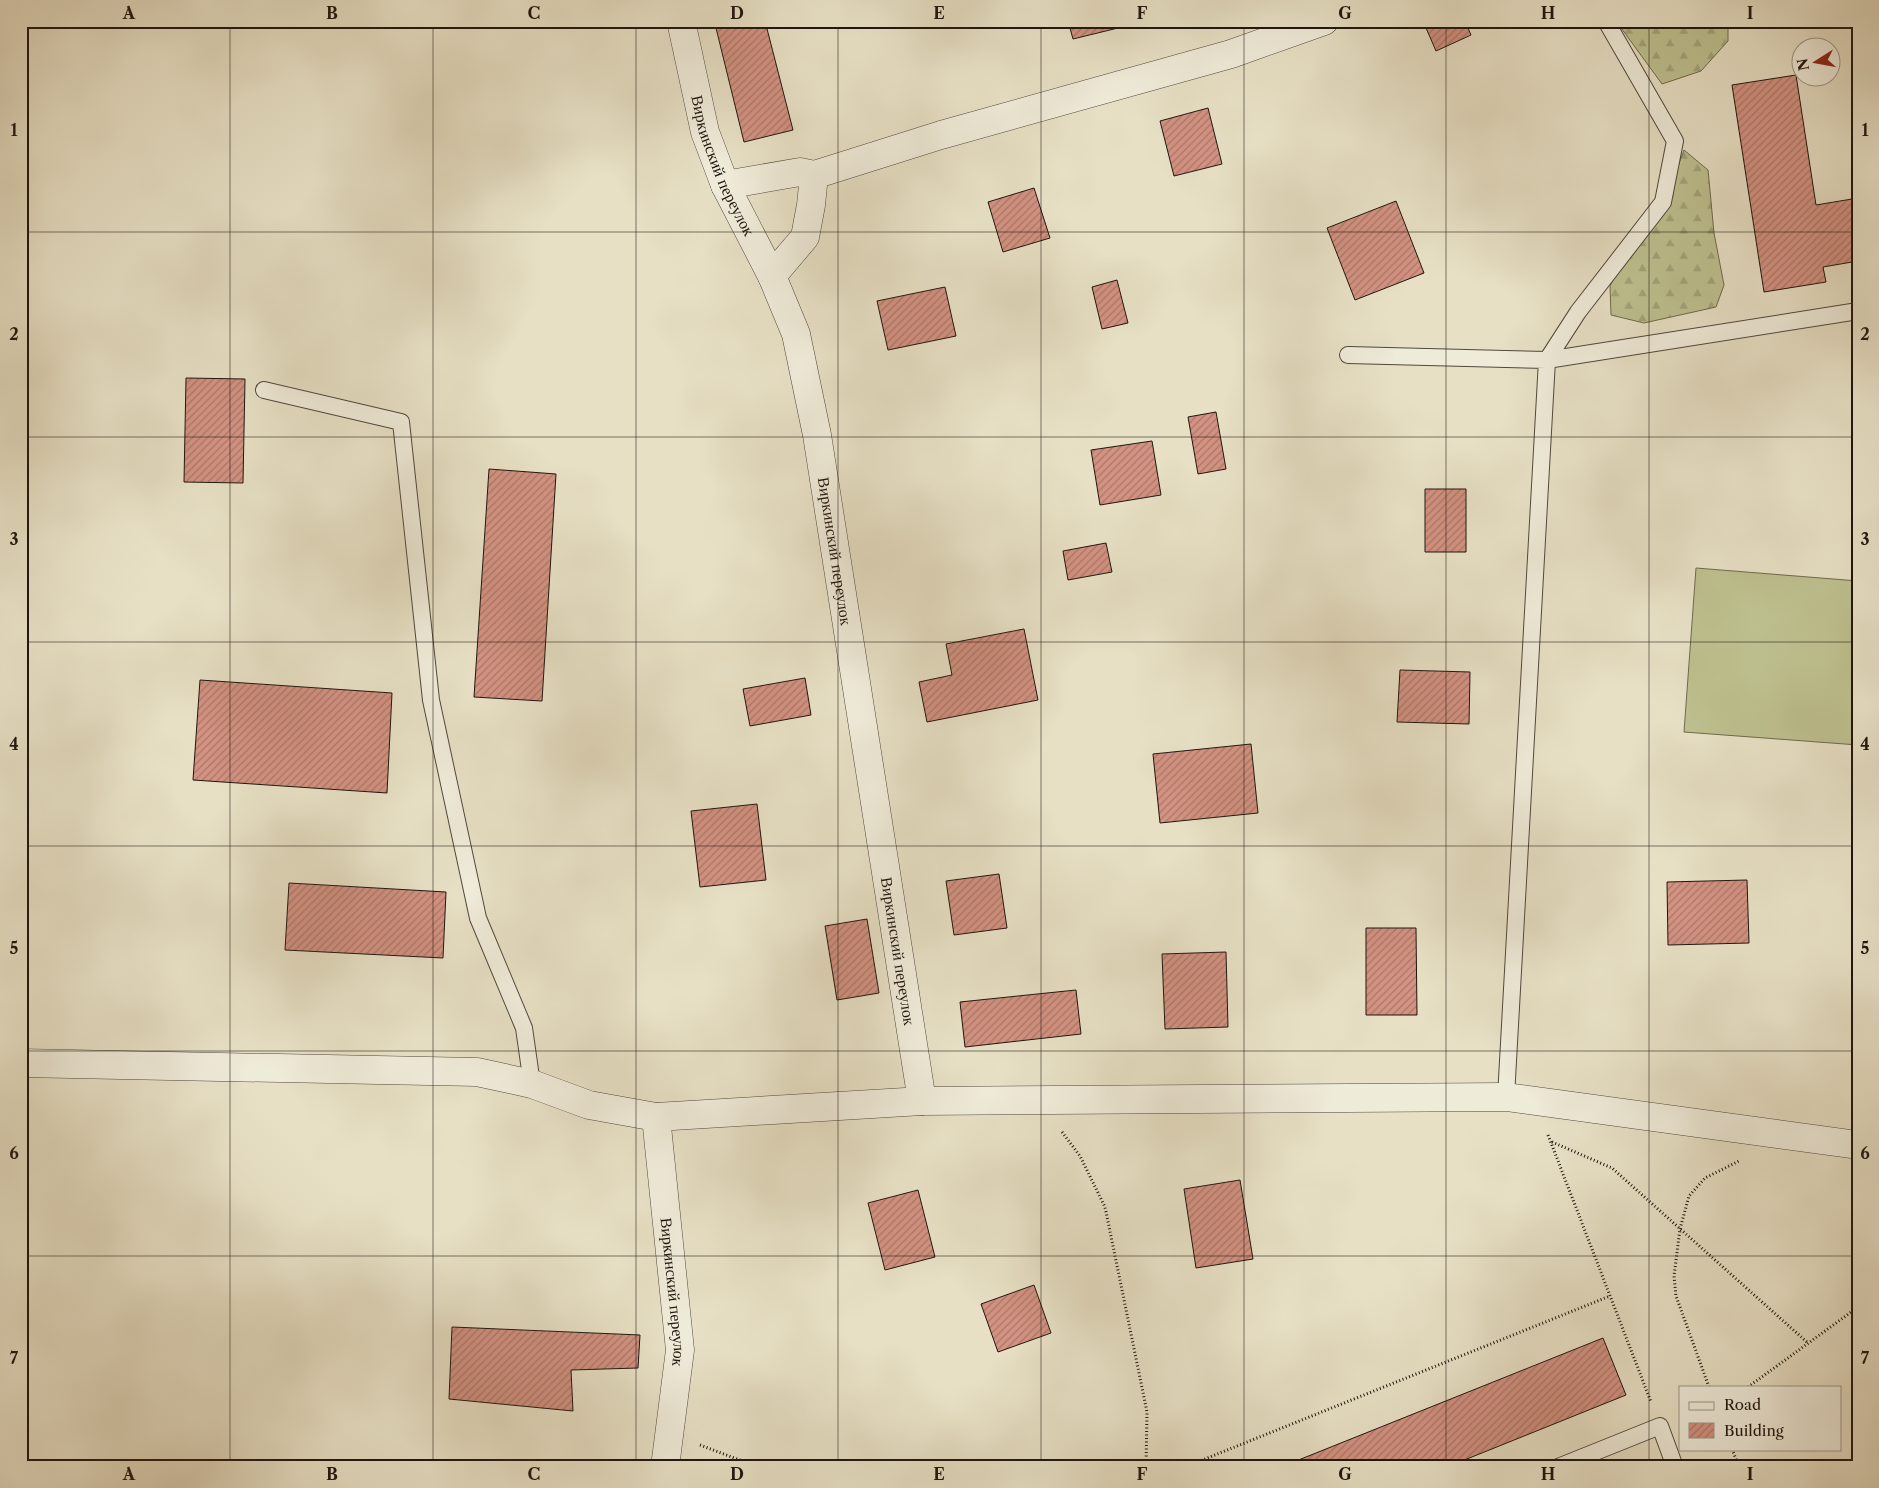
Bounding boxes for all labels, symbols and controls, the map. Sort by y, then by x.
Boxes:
text: A [122,3,136,23]
text: B [326,3,338,23]
text: C [528,3,540,23]
text: D [730,3,744,23]
text: E [933,3,945,23]
text: F [1137,3,1148,23]
text: G [1338,3,1352,23]
text: H [1541,3,1555,23]
text: I [1747,3,1754,23]
north arrow [1792,38,1842,88]
text: N [1793,57,1813,72]
street label: Виркинский переулок [687,93,760,239]
text: 1 [10,120,18,140]
text: 1 [1861,120,1869,140]
text: 2 [9,324,19,344]
text: 2 [1860,324,1870,344]
street label: Виркинский переулок [814,475,857,627]
text: 3 [9,529,19,549]
text: 3 [1860,529,1870,549]
text: 4 [9,734,19,754]
text: 4 [1860,734,1870,754]
street label: Виркинский переулок [877,875,920,1027]
text: 5 [10,938,19,958]
text: 5 [1861,938,1870,958]
text: 6 [9,1143,19,1163]
text: 6 [1860,1143,1870,1163]
street label: Виркинский переулок [656,1217,690,1368]
text: 7 [10,1348,19,1368]
text: 7 [1861,1348,1870,1368]
legend [1679,1386,1842,1450]
text: Road [1724,1395,1761,1414]
text: Building [1724,1421,1784,1440]
text: A [122,1464,136,1484]
text: B [326,1464,338,1484]
text: C [528,1464,540,1484]
text: D [730,1464,744,1484]
text: E [933,1464,945,1484]
text: F [1137,1464,1148,1484]
text: G [1338,1464,1352,1484]
text: H [1541,1464,1555,1484]
text: I [1747,1464,1754,1484]

